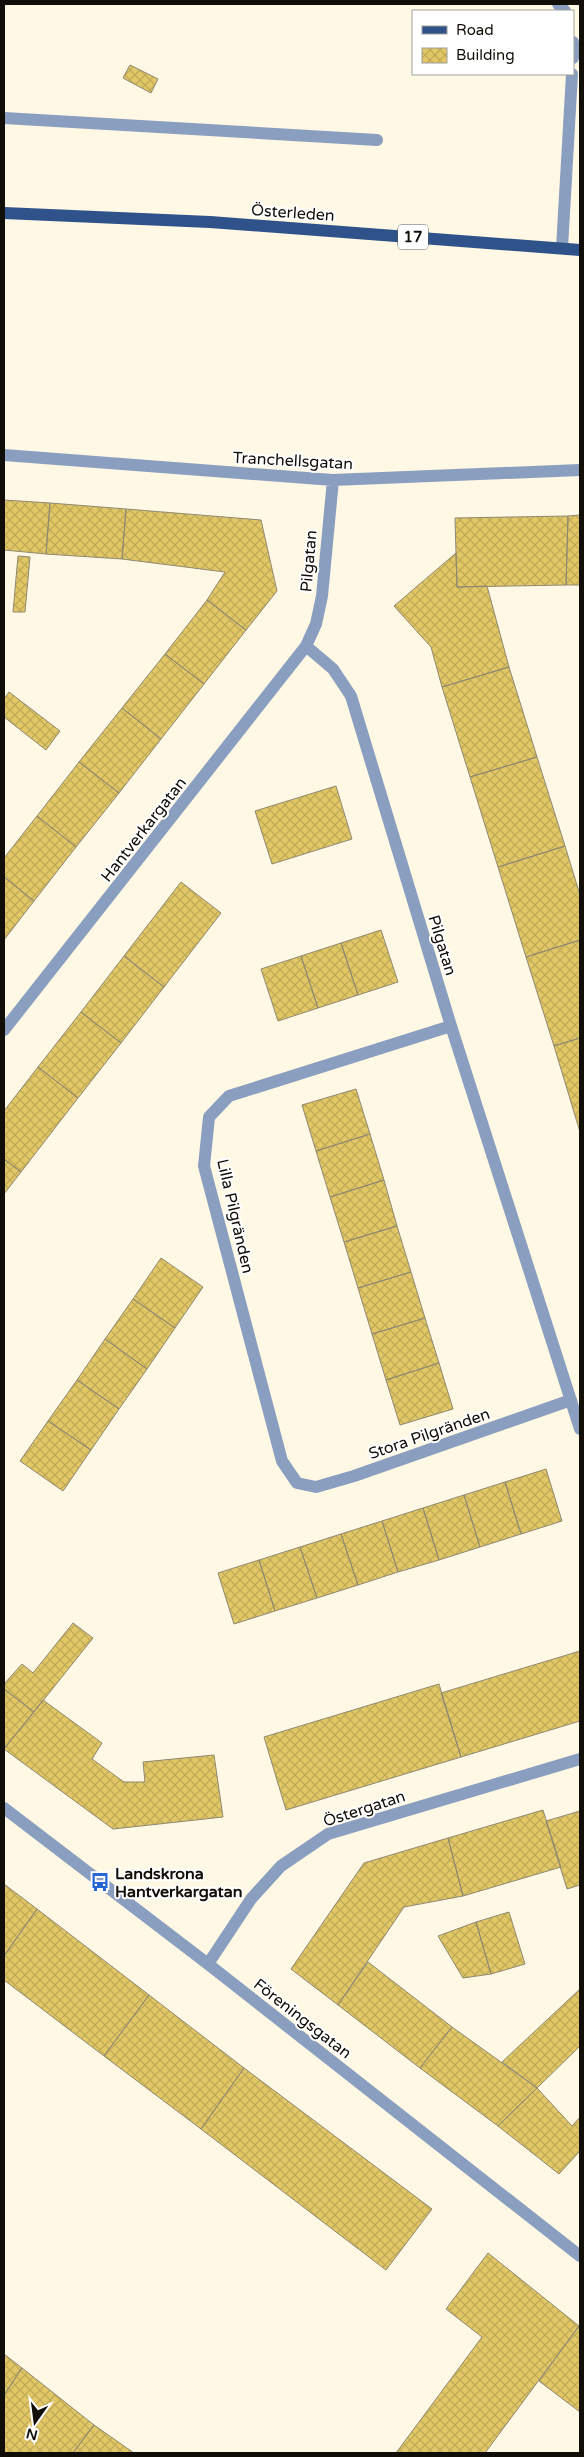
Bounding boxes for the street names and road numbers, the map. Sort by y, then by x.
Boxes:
street label: Österleden [251,200,335,226]
road number: 17 [398,224,428,250]
street label: Tranchellsgatan [232,448,354,474]
street label: Pilgatan [296,529,322,593]
street label: Hantverkargatan [97,773,191,886]
street label: Pilgatan [423,913,461,978]
street label: Lilla Pilgränden [212,1157,258,1275]
street label: Stora Pilgränden [366,1404,493,1464]
street label: Östergatan [321,1786,408,1832]
street label: Föreningsgatan [249,1974,355,2063]

